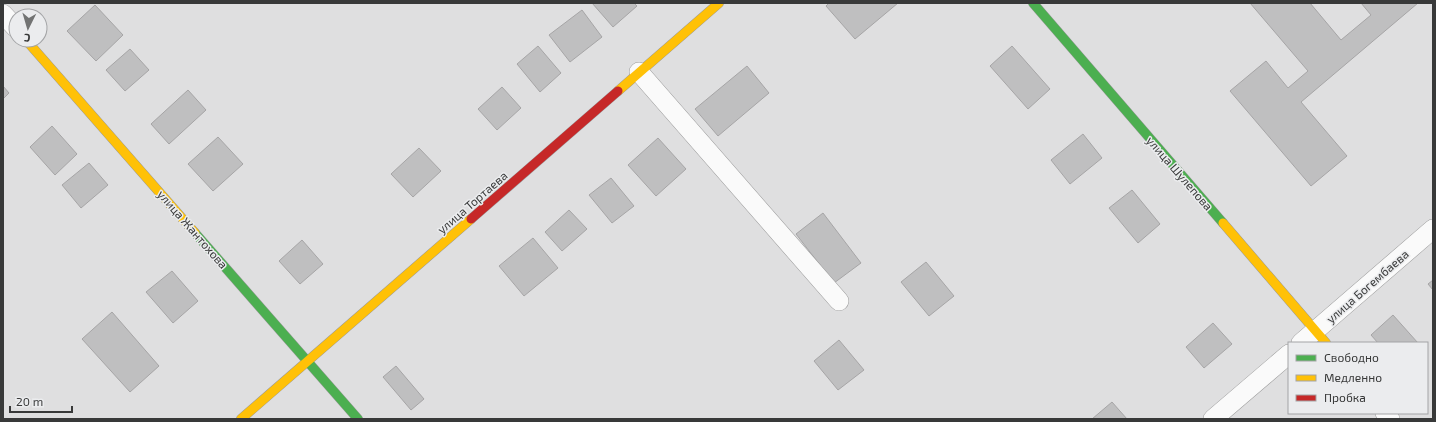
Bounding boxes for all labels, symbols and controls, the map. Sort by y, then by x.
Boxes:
north arrow [8,8,48,48]
text: С [23,32,31,45]
street label: улица Шулепова [1143,133,1216,214]
street label: улица Тортаева [434,168,510,237]
street label: улица Жантохова [154,187,231,272]
street label: улица Богембаева [1323,246,1412,326]
legend [1288,342,1428,414]
text: Свободно [1324,350,1379,364]
text: Медленно [1324,370,1382,384]
scale bar [10,388,72,414]
text: Пробка [1324,390,1366,404]
text: 20 m [16,394,43,408]

